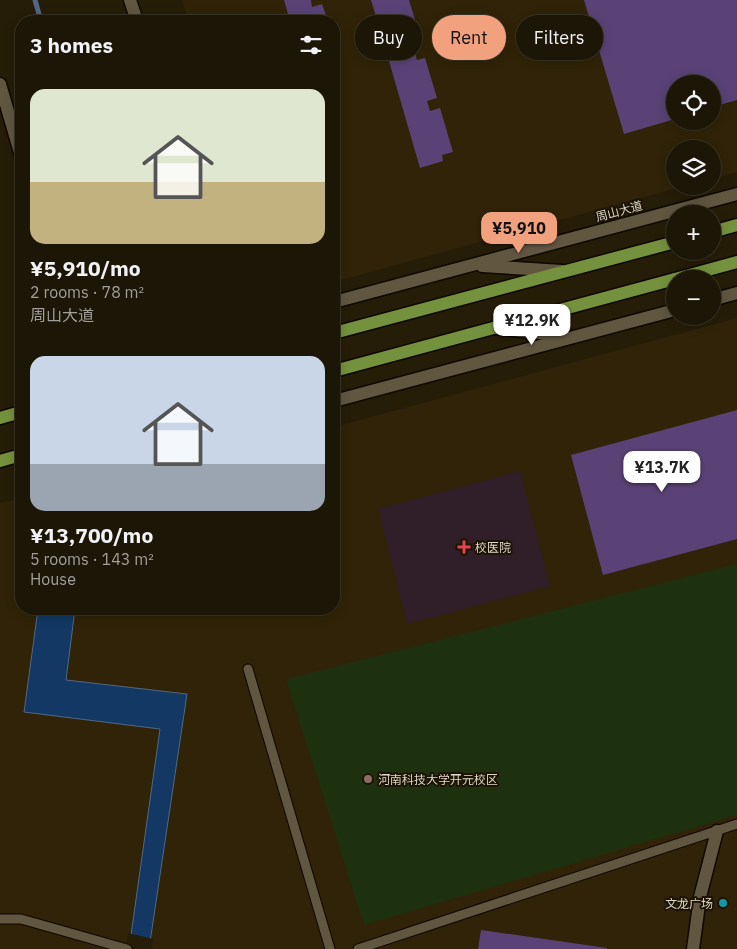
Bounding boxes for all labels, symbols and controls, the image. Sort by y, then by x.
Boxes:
chip: Buy [355,15,422,60]
chip: Rent [432,15,506,60]
chip: Filters [516,15,603,60]
text: 3 homes [30,31,113,59]
icon: filters [297,31,325,59]
map controls [666,75,721,325]
button: locate [666,75,721,130]
icon: home [133,122,223,212]
button: layers [666,140,721,195]
street label: 周山大道 [594,198,644,224]
button: + [666,205,721,260]
pin: ¥5,910 [478,212,560,254]
text: ¥5,910 [492,218,546,238]
text: ¥5,910/mo [30,254,141,282]
button: − [666,270,721,325]
text: 2 rooms · 78 m² [30,282,144,302]
pin: ¥12.9K [491,304,573,346]
text: 周山大道 [30,305,94,325]
text: ¥12.9K [504,310,560,330]
icon: home [133,389,223,479]
pin: ¥13.7K [621,450,703,493]
text: ¥13.7K [634,457,690,477]
text: ¥13,700/mo [30,521,153,549]
marker: 校医院 [457,540,471,554]
place label: 校医院 [475,540,511,555]
text: 5 rooms · 143 m² [30,549,154,569]
text: House [30,569,76,589]
place label: 河南科技大学开元校区 [378,772,498,787]
marker: 河南科技大学开元校区 [362,773,374,785]
place label: 文龙广场 [665,896,713,911]
marker: 文龙广场 [717,897,729,909]

